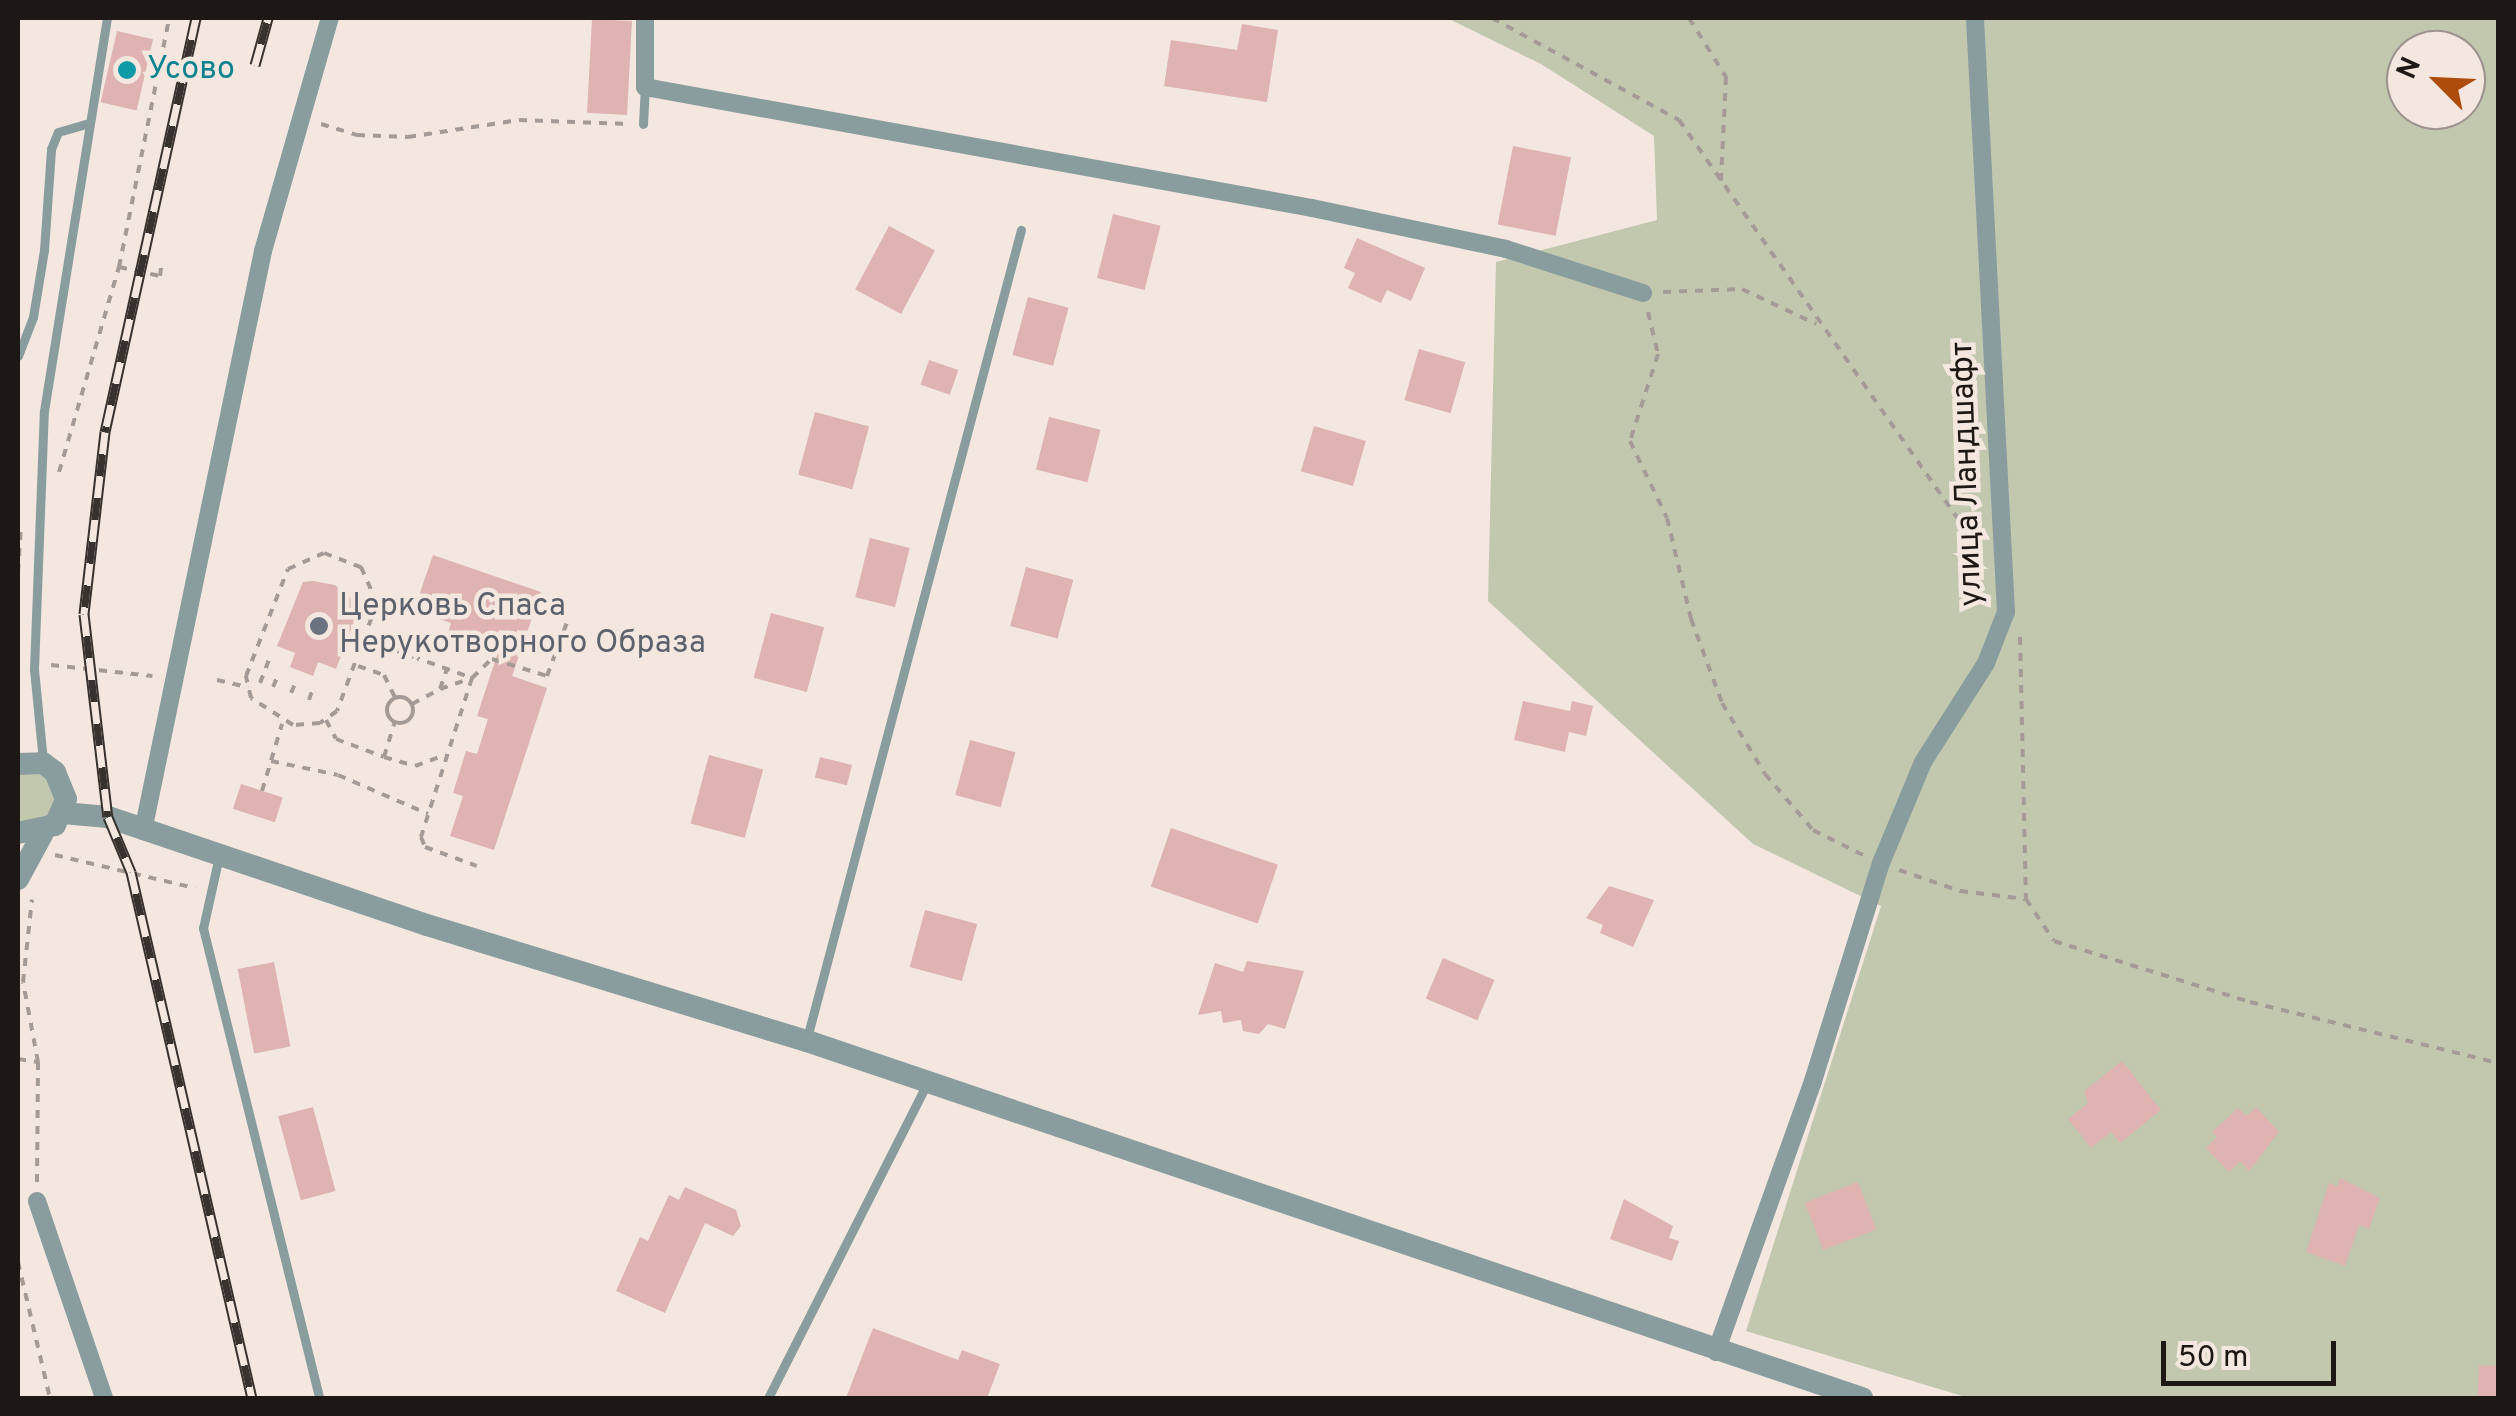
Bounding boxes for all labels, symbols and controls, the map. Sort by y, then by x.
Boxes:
north arrow [2386,30,2486,130]
place label: Усово [147,51,235,89]
text: N [2390,52,2431,85]
marker: Усово [116,59,138,81]
street label: улица Ландшафт [1944,341,1992,607]
place label: Церковь Спаса Нерукотворного Образа [339,589,706,664]
marker: Церковь Спаса Нерукотворного Образа [308,615,330,637]
scale bar [2166,1321,2341,1383]
text: 50 m [2178,1340,2248,1377]

